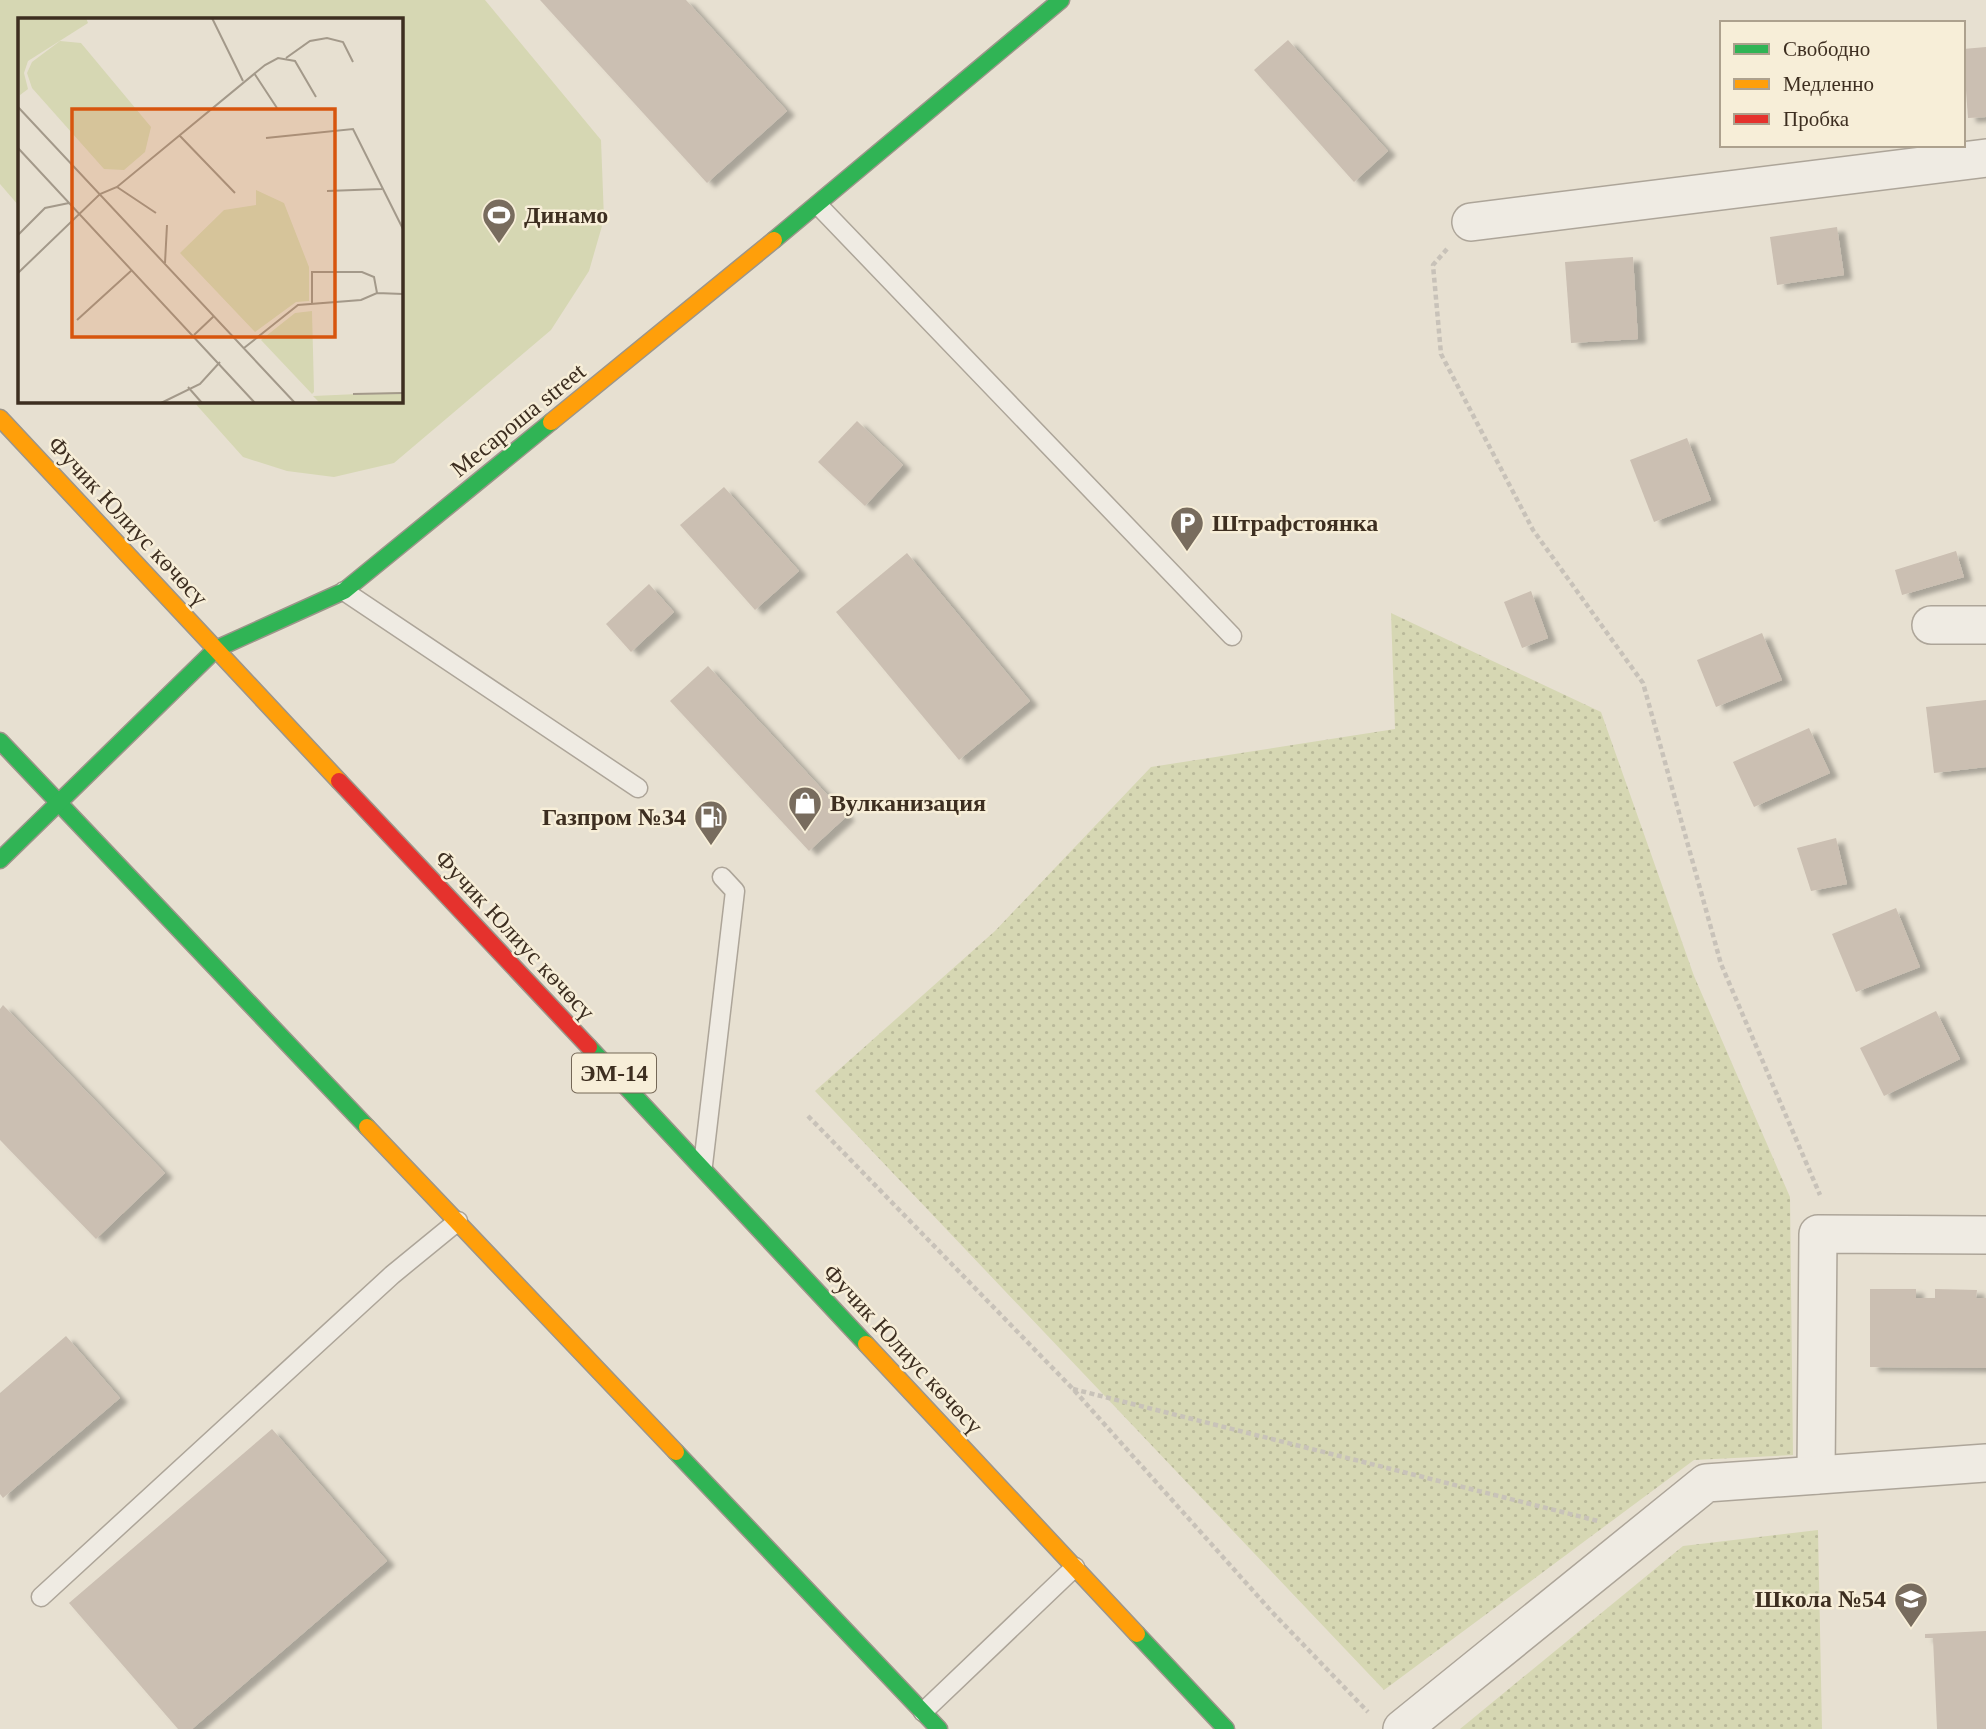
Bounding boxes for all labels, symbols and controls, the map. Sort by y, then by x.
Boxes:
inset map [18,18,402,402]
legend [1720,21,1965,147]
text: Свободно [1783,37,1870,61]
text: Медленно [1783,72,1874,96]
text: Пробка [1783,107,1850,131]
sports icon: Динамо [480,196,518,245]
place label: Динамо [524,202,608,228]
street label: Месароша street [446,358,591,482]
street label: Фучик Юлиус көчөсү [43,431,213,611]
parking icon: Штрафстоянка [1168,504,1206,553]
place label: Штрафстоянка [1212,510,1378,536]
shop icon: Вулканизация [786,784,824,833]
place label: Вулканизация [830,790,986,816]
fuel station icon: Газпром №34 [692,798,730,847]
place label: Газпром №34 [542,804,686,830]
street label: Фучик Юлиус көчөсү [430,845,600,1025]
road number: ЭМ-14 [572,1054,656,1092]
street label: Фучик Юлиус көчөсү [818,1259,988,1439]
school or university icon: Школа №54 [1892,1580,1930,1629]
place label: Школа №54 [1755,1586,1886,1612]

